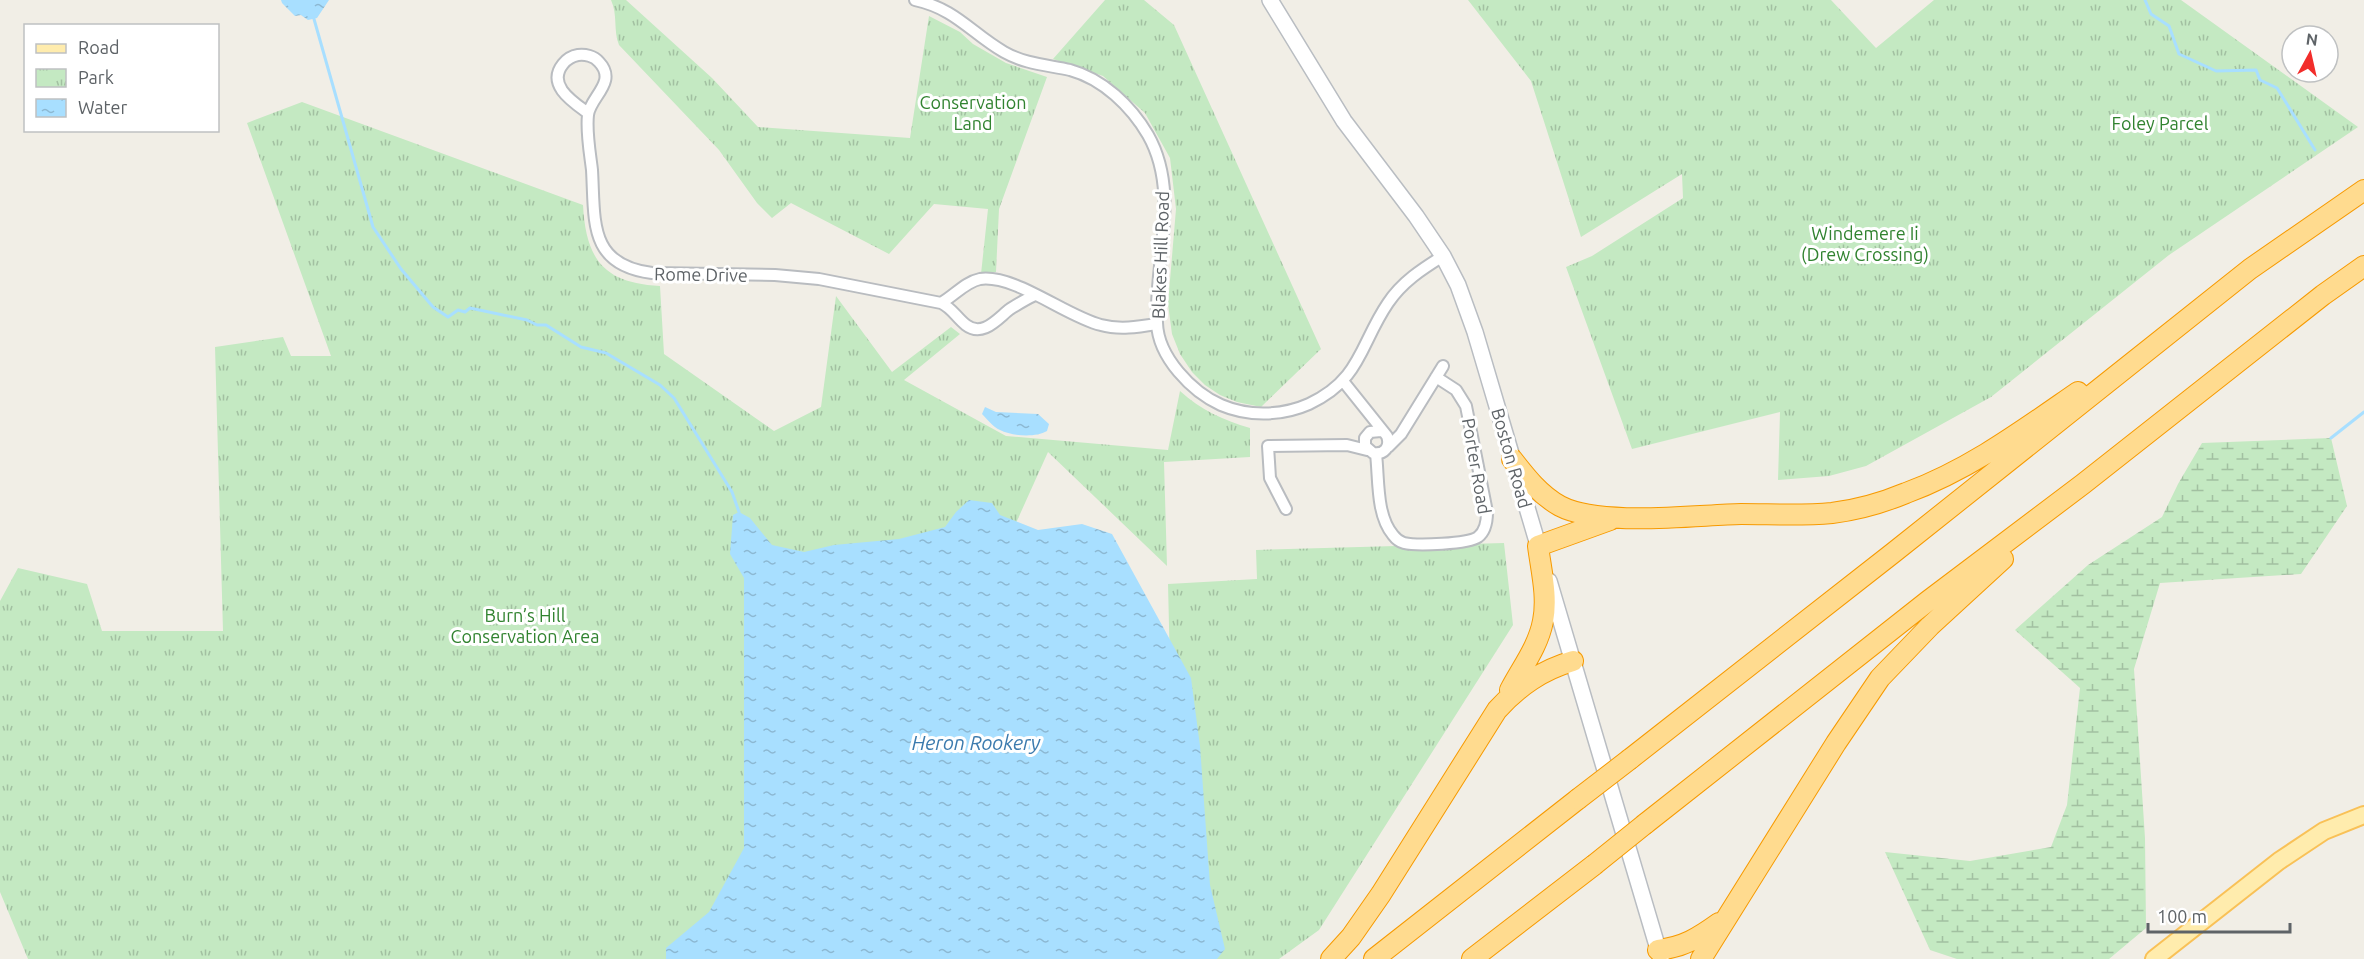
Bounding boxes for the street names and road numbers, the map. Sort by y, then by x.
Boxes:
street label: Blakes Hill Road [1148,191,1172,319]
street label: Rome Drive [654,263,748,285]
street label: Boston Road [1488,406,1536,510]
street label: Porter Road [1459,416,1495,516]

